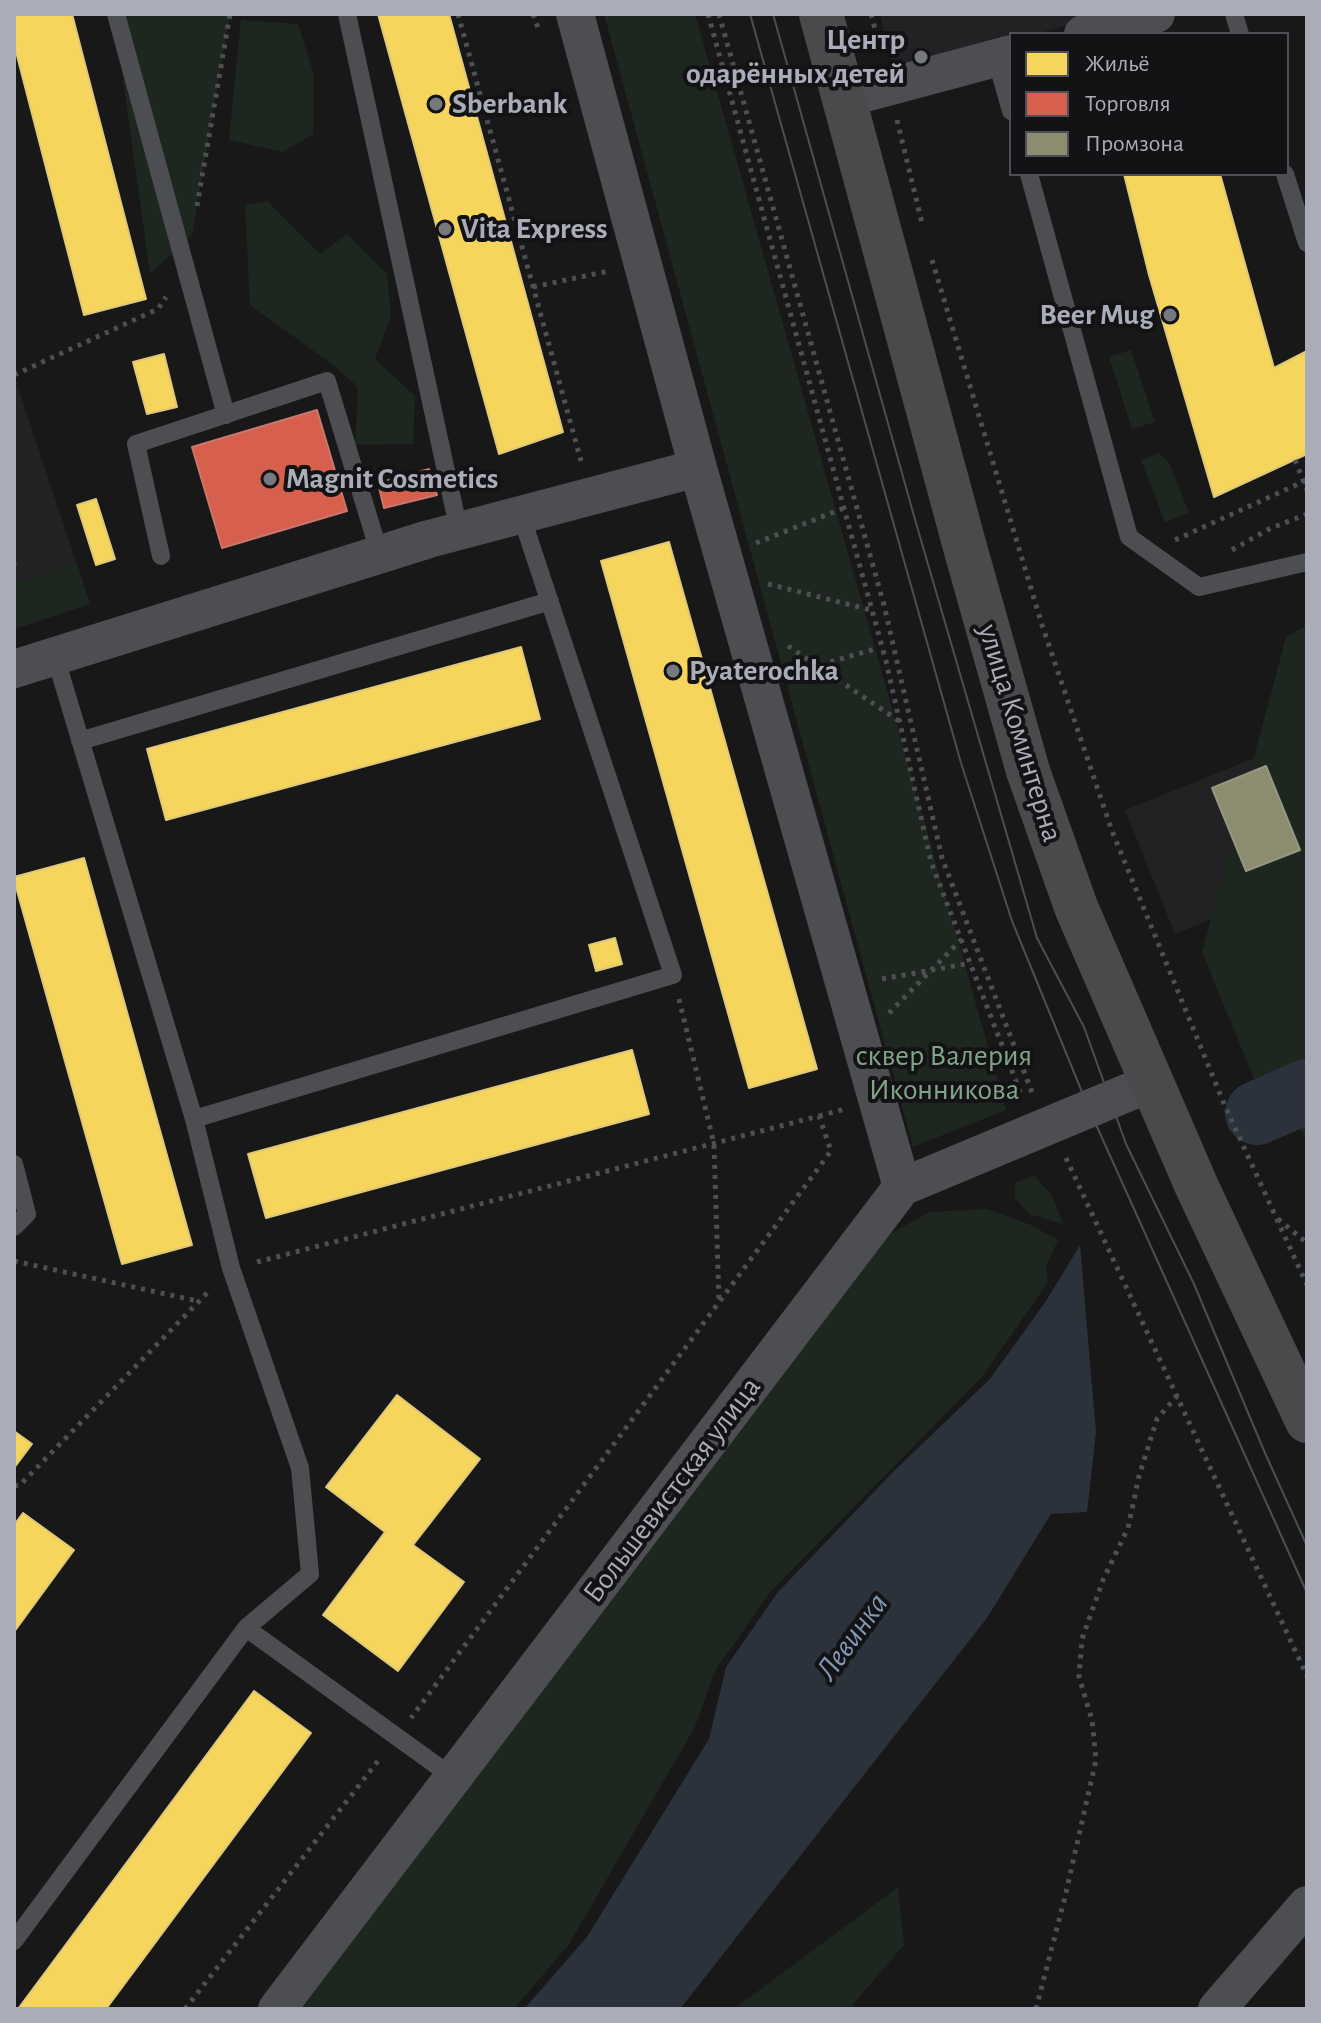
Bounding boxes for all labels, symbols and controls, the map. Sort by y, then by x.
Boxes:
place label: Центр одарённых детей [686,22,905,92]
legend [1009,32,1289,176]
marker: Центр одарённых детей [912,48,930,66]
text: Жильё [1085,52,1150,76]
place label: Sberbank [452,86,567,122]
text: Торговля [1085,92,1171,116]
marker: Sberbank [427,95,445,113]
text: Промзона [1085,132,1184,156]
place label: Vita Express [461,211,608,247]
marker: Vita Express [436,220,454,238]
place label: Beer Mug [1039,297,1154,333]
marker: Beer Mug [1161,306,1179,324]
place label: Magnit Cosmetics [286,461,498,497]
marker: Magnit Cosmetics [261,470,279,488]
street label: улица Коминтерна [970,620,1070,846]
place label: Pyaterochka [689,653,839,689]
marker: Pyaterochka [664,662,682,680]
park label: сквер Валерия Иконникова [856,1038,1032,1108]
street label: Большевистская улица [575,1370,769,1610]
water label: Левинка [807,1586,897,1688]

